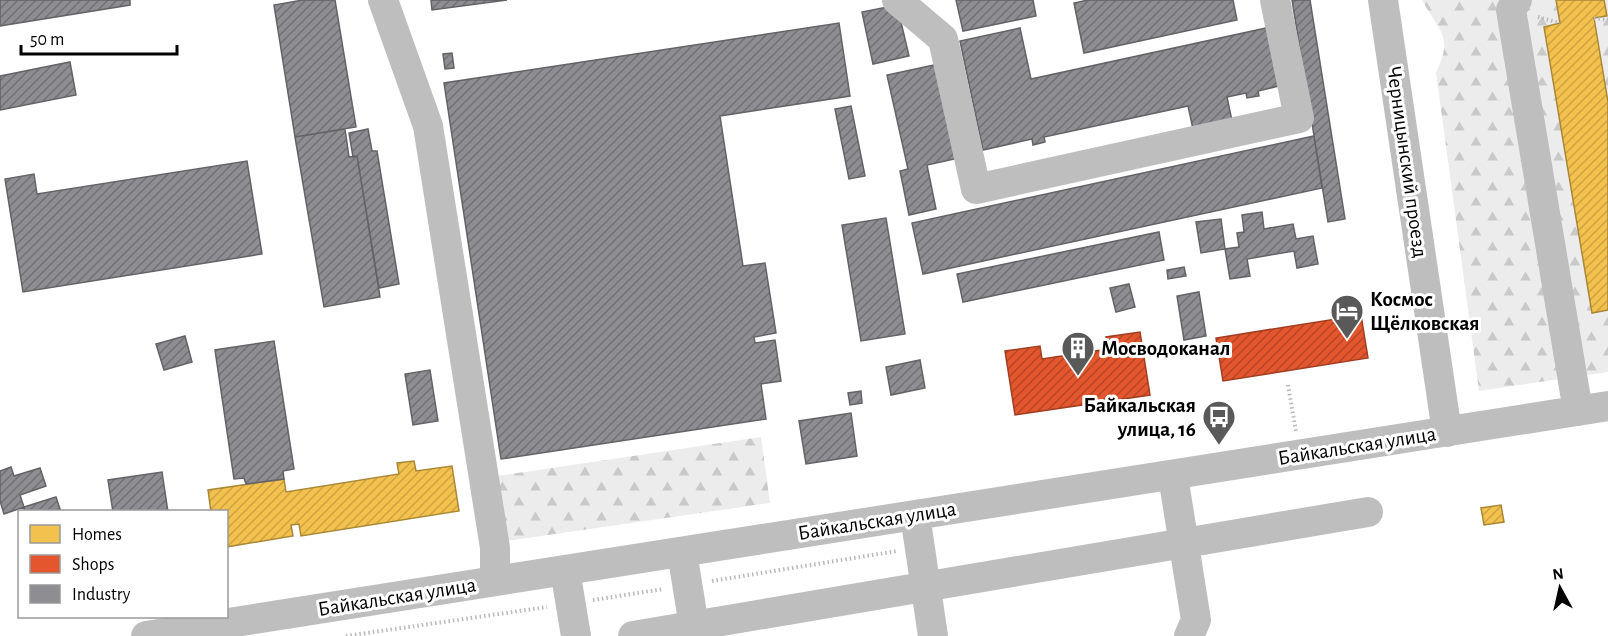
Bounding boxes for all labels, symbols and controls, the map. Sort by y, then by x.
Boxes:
scale bar [21,18,177,56]
text: 50 m [30,31,64,49]
street label: Черницынский проезд [1383,65,1431,259]
place label: Космос Щёлковская [1370,289,1480,334]
hotel icon: Космос Щёлковская [1329,293,1365,340]
building icon: Мосводоканал [1060,330,1096,377]
place label: Мосводоканал [1101,338,1230,359]
place label: Байкальская улица, 16 [1083,395,1196,440]
bus stop icon: Байкальская улица, 16 [1201,399,1237,446]
street label: Байкальская улица [1276,423,1438,469]
street label: Байкальская улица [796,498,958,544]
legend [18,510,228,618]
text: Homes [72,526,122,544]
text: Shops [72,556,114,574]
north arrow [1530,558,1590,618]
text: N [1551,565,1565,583]
street label: Байкальская улица [316,574,478,620]
text: Industry [72,586,131,604]

